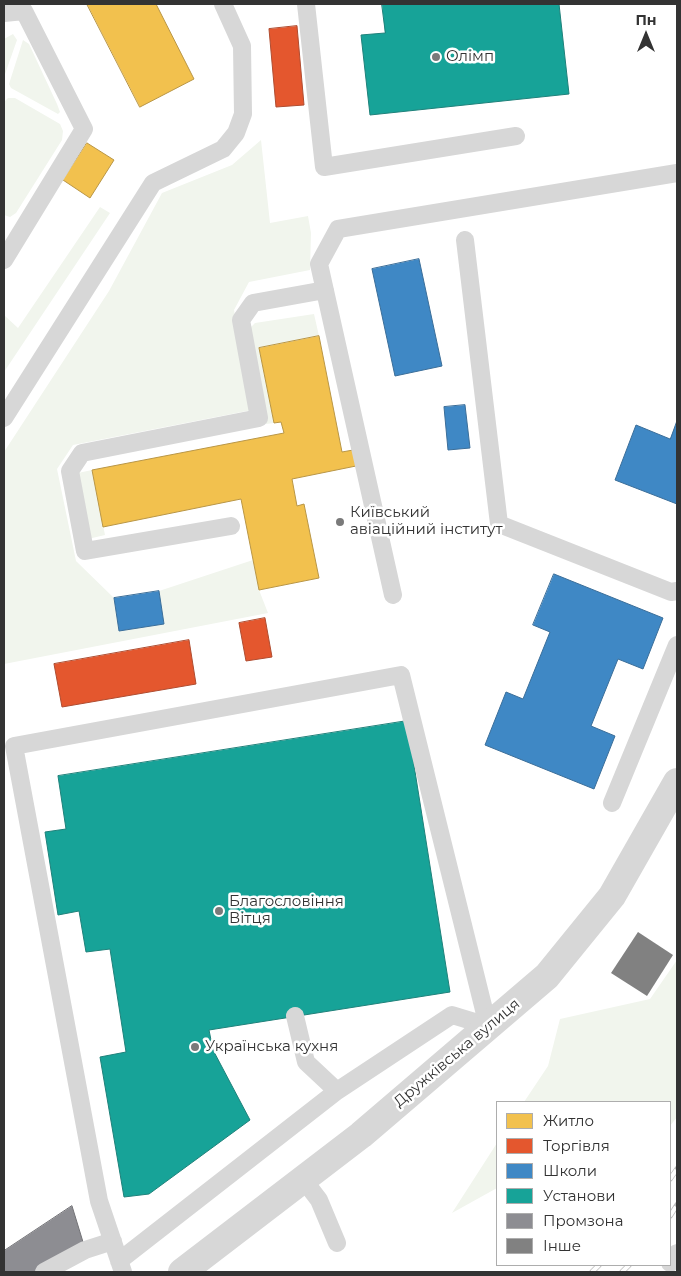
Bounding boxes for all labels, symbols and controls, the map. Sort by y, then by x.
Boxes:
north arrow [621,10,671,60]
text: Пн [635,11,657,29]
place label: Олімп [446,48,494,66]
marker: Олімп [430,51,442,63]
place label: Київський авіаційний інститут [350,504,503,539]
marker: Київський авіаційний інститут [334,516,346,528]
place label: Благословіння Вітця [229,893,344,928]
marker: Благословіння Вітця [213,905,225,917]
street label: Дружківська вулиця [390,995,524,1111]
place label: Українська кухня [205,1038,338,1056]
marker: Українська кухня [189,1041,201,1053]
legend [496,1101,671,1266]
text: Житло [543,1111,594,1130]
text: Торгівля [543,1136,610,1155]
text: Школи [543,1161,597,1180]
text: Установи [543,1186,616,1205]
text: Промзона [543,1211,623,1230]
text: Інше [543,1236,581,1255]

